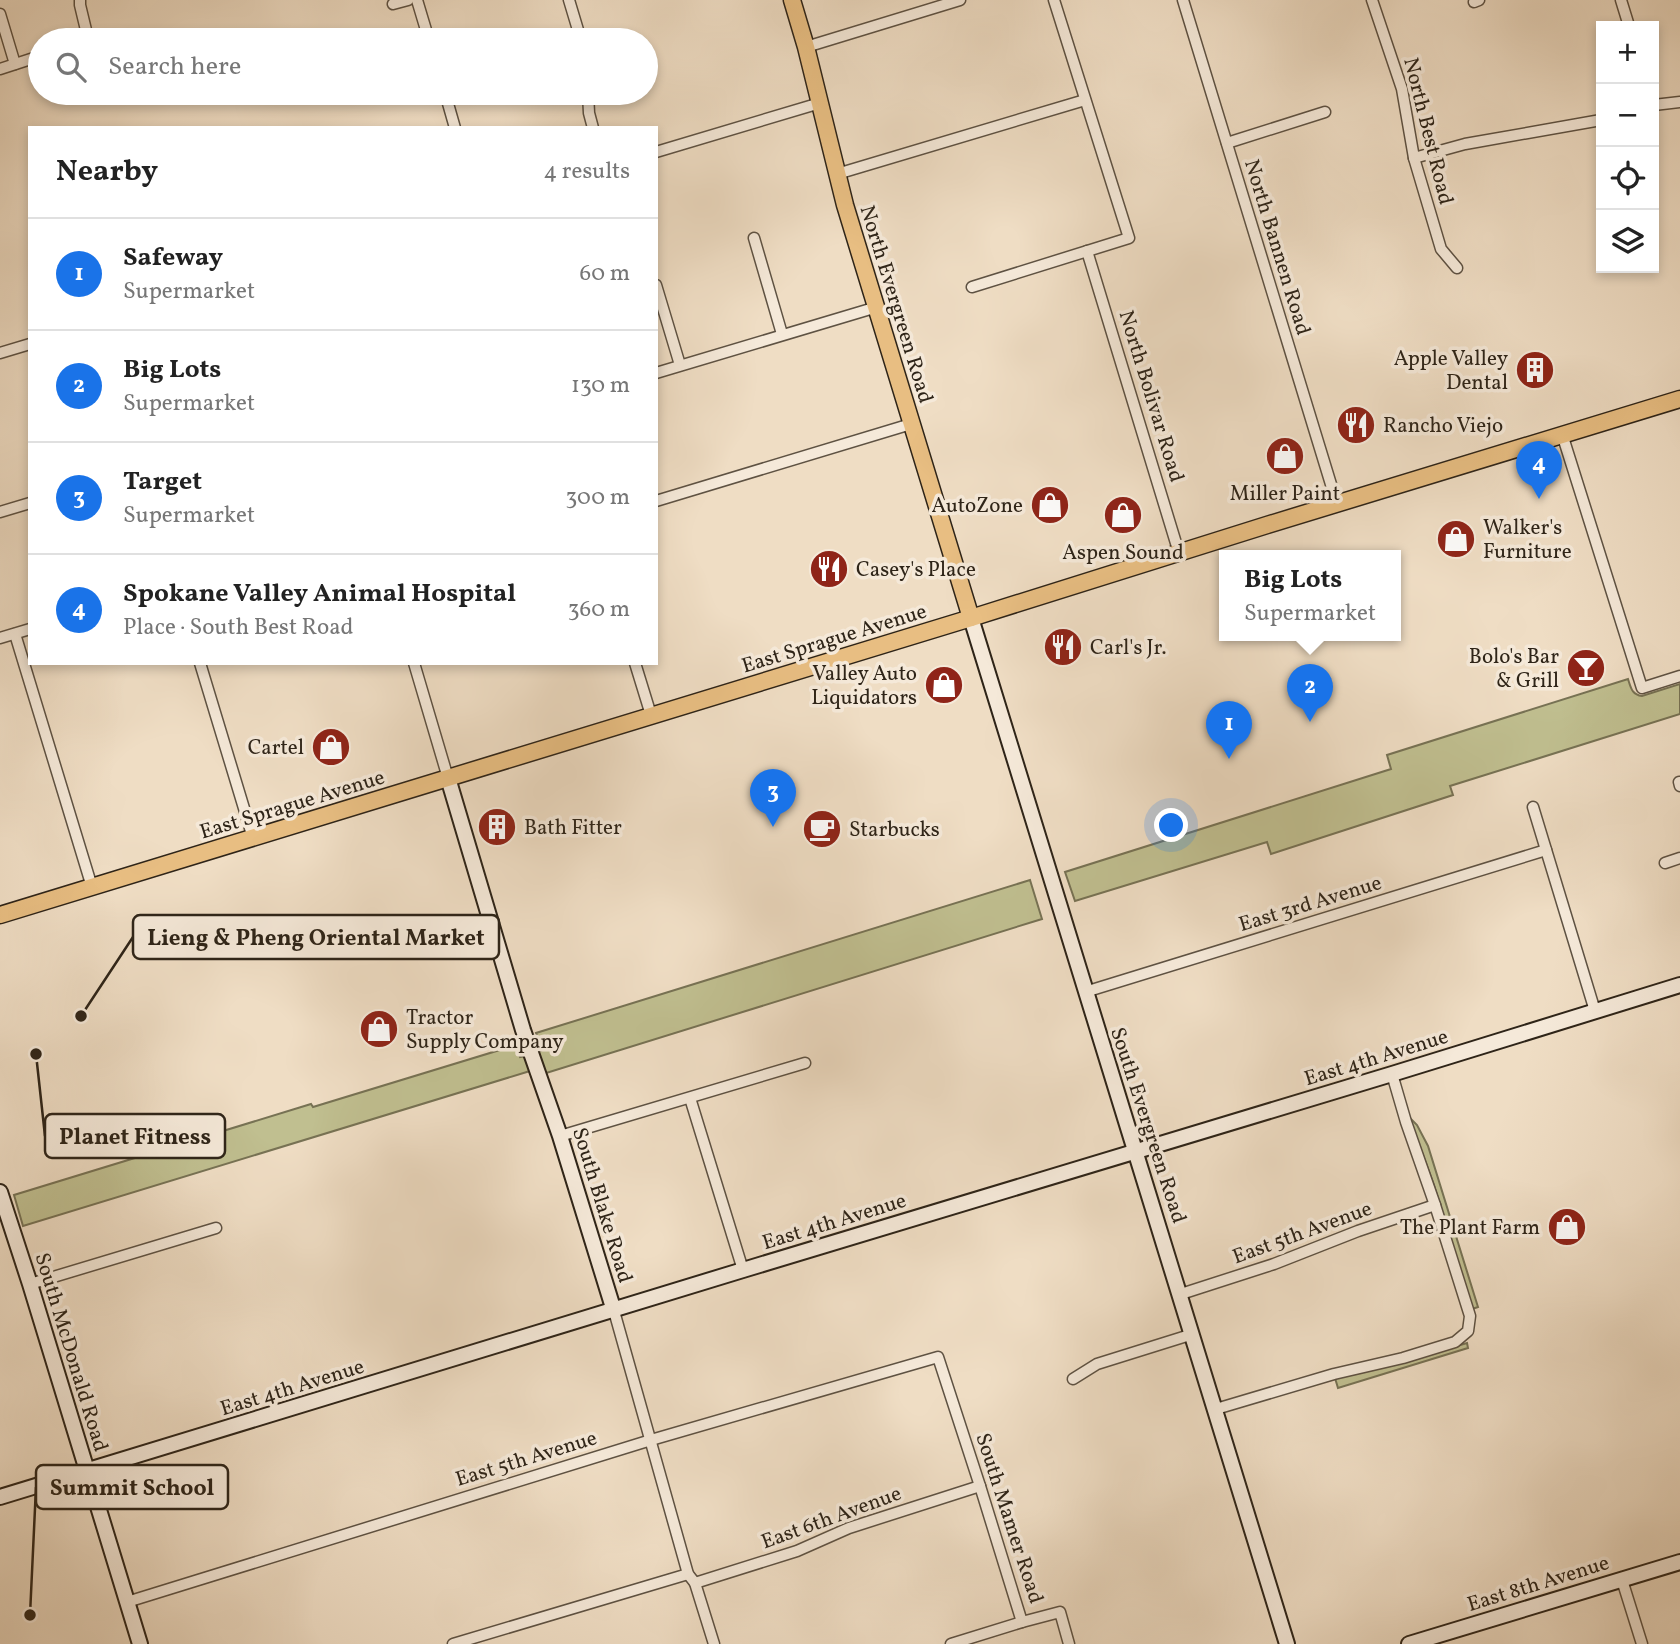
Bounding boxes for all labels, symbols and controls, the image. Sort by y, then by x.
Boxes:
map controls [1596,21,1659,273]
button: + [1596,21,1659,84]
search box [28,28,658,105]
icon: search [52,48,90,86]
text: Search here [108,49,241,85]
street label: North Best Road [1395,55,1460,208]
button: − [1596,84,1659,147]
button: locate [1596,147,1659,210]
text: Nearby [56,151,158,193]
text: 4 results [544,156,630,188]
street label: North Bannen Road [1236,156,1317,339]
street label: North Evergreen Road [852,202,939,407]
button: layers [1596,210,1659,273]
text: Safeway [123,240,223,276]
text: 1 [74,258,84,290]
text: 60 m [580,258,630,290]
text: Supermarket [123,276,255,308]
street label: North Bolivar Road [1111,307,1190,486]
place label: Apple Valley Dental [1394,345,1509,398]
building icon: Apple Valley Dental [1514,349,1556,391]
text: Big Lots [123,352,221,388]
text: 2 [73,370,85,402]
text: 130 m [571,370,630,402]
text: Supermarket [123,388,255,420]
restaurant icon: Rancho Viejo [1335,404,1377,446]
place label: Rancho Viejo [1383,412,1503,441]
shop icon: Miller Paint [1264,435,1306,477]
pin: 4 [1516,441,1562,499]
text: Target [123,464,202,500]
place label: Miller Paint [1230,480,1340,509]
text: 3 [73,482,85,514]
text: 300 m [566,482,630,514]
shop icon: AutoZone [1029,484,1071,526]
place label: AutoZone [932,492,1023,521]
shop icon: Aspen Sound [1102,494,1144,536]
text: Supermarket [123,500,255,532]
place label: Walker's Furniture [1483,514,1572,567]
shop icon: Walker's Furniture [1435,518,1477,560]
place label: Aspen Sound [1062,539,1184,568]
restaurant icon: Casey's Place [808,548,850,590]
popup [1219,550,1401,641]
place label: Casey's Place [856,556,976,585]
text: Big Lots [1244,562,1342,598]
text: Spokane Valley Animal Hospital [123,576,516,612]
text: 4 [72,594,86,626]
text: 360 m [568,594,630,626]
street label: East Sprague Avenue [738,597,930,681]
text: Supermarket [1244,598,1376,630]
text: Place · South Best Road [123,612,354,644]
restaurant icon: Carl's Jr. [1042,626,1084,668]
place label: Carl's Jr. [1090,634,1166,663]
place label: Bolo's Bar & Grill [1469,643,1559,696]
bar icon: Bolo's Bar & Grill [1565,647,1607,689]
place label: Valley Auto Liquidators [811,660,917,713]
shop icon: Valley Auto Liquidators [923,664,965,706]
pin: 2 [1287,664,1333,722]
pin: 1 [1206,701,1252,759]
shop icon: Cartel [310,726,352,768]
place label: Cartel [248,734,304,763]
street label: East Sprague Avenue [196,763,388,847]
pin: 3 [750,769,796,827]
building icon: Bath Fitter [476,806,518,848]
cafe icon: Starbucks [801,808,843,850]
your location [1154,808,1188,842]
place label: Bath Fitter [524,814,622,843]
place label: Starbucks [849,816,940,845]
street label: East 3rd Avenue [1235,869,1385,940]
callout: Lieng & Pheng Oriental Market [133,915,499,959]
text: Lieng & Pheng Oriental Market [147,923,485,955]
place label: Tractor Supply Company [406,1004,564,1057]
shop icon: Tractor Supply Company [358,1008,400,1050]
street label: East 4th Avenue [1301,1023,1452,1094]
street label: South Evergreen Road [1102,1024,1193,1227]
callout: Planet Fitness [45,1114,225,1158]
text: Planet Fitness [59,1122,211,1154]
street label: South Blake Road [564,1124,639,1287]
street label: East 4th Avenue [759,1187,910,1258]
street label: East 5th Avenue [1229,1195,1376,1272]
shop icon: The Plant Farm [1546,1206,1588,1248]
place label: The Plant Farm [1400,1214,1540,1243]
street label: South McDonald Road [27,1249,115,1455]
street label: East 4th Avenue [217,1353,368,1424]
street label: East 5th Avenue [452,1424,601,1495]
street label: South Mamer Road [967,1429,1050,1607]
callout: Summit School [36,1465,228,1509]
text: Summit School [50,1473,214,1505]
street label: East 6th Avenue [757,1480,906,1557]
street label: East 8th Avenue [1464,1549,1613,1620]

